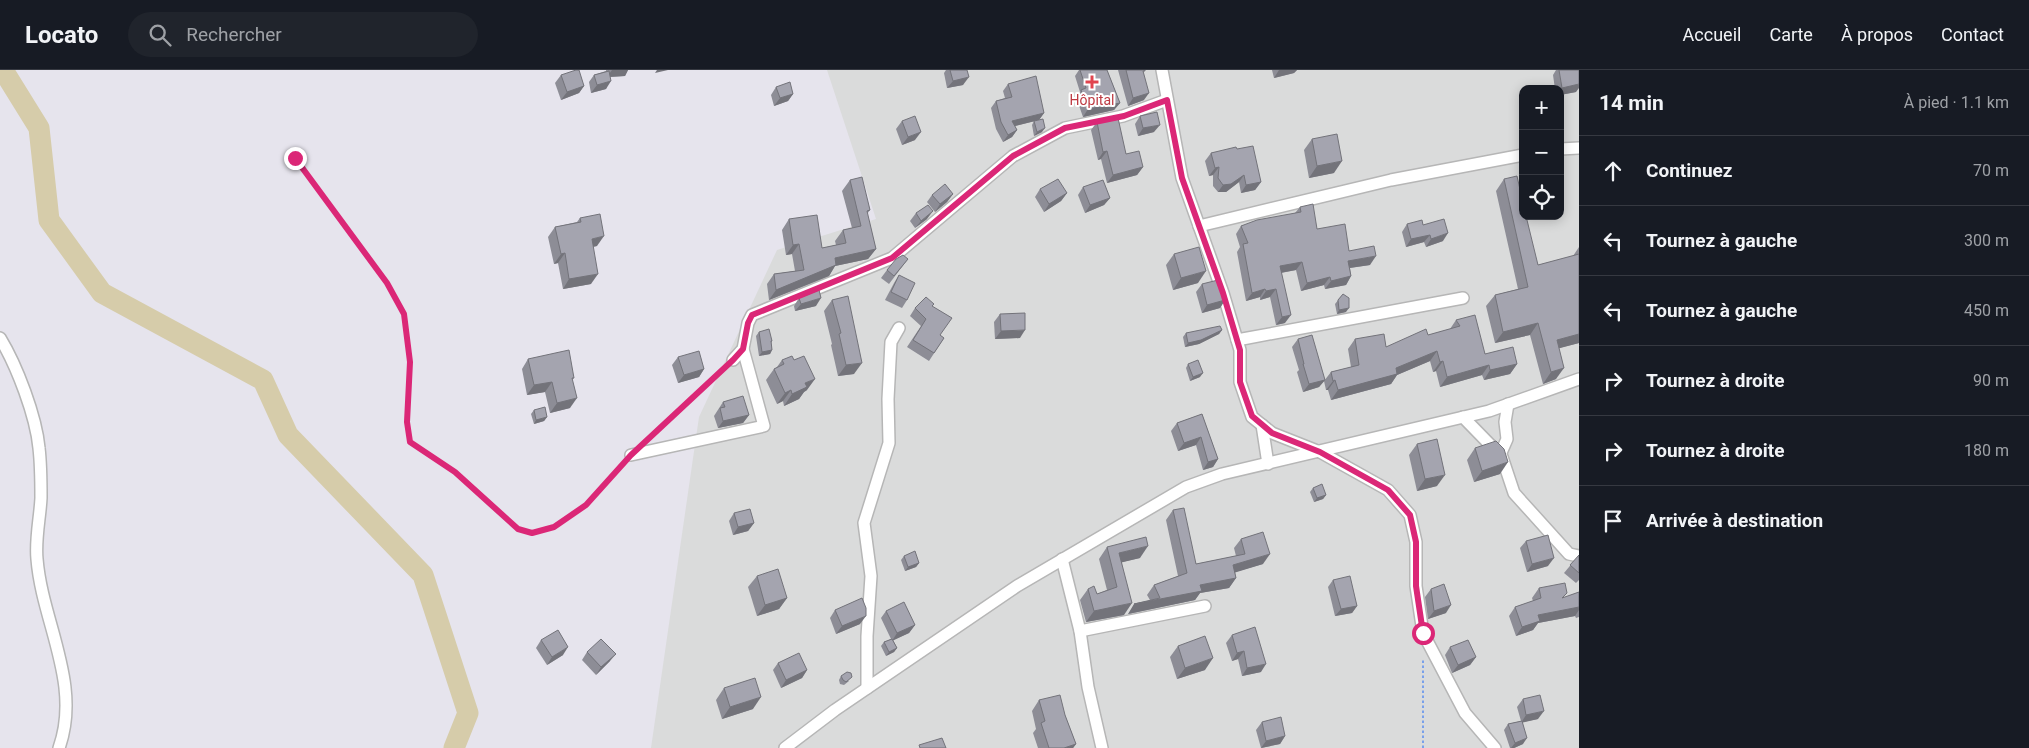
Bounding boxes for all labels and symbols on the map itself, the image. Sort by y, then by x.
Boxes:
marker: Hôpital [1085,75,1099,89]
place label: Hôpital [1070,92,1114,108]
route end [284,147,307,170]
route start [1412,622,1435,645]

